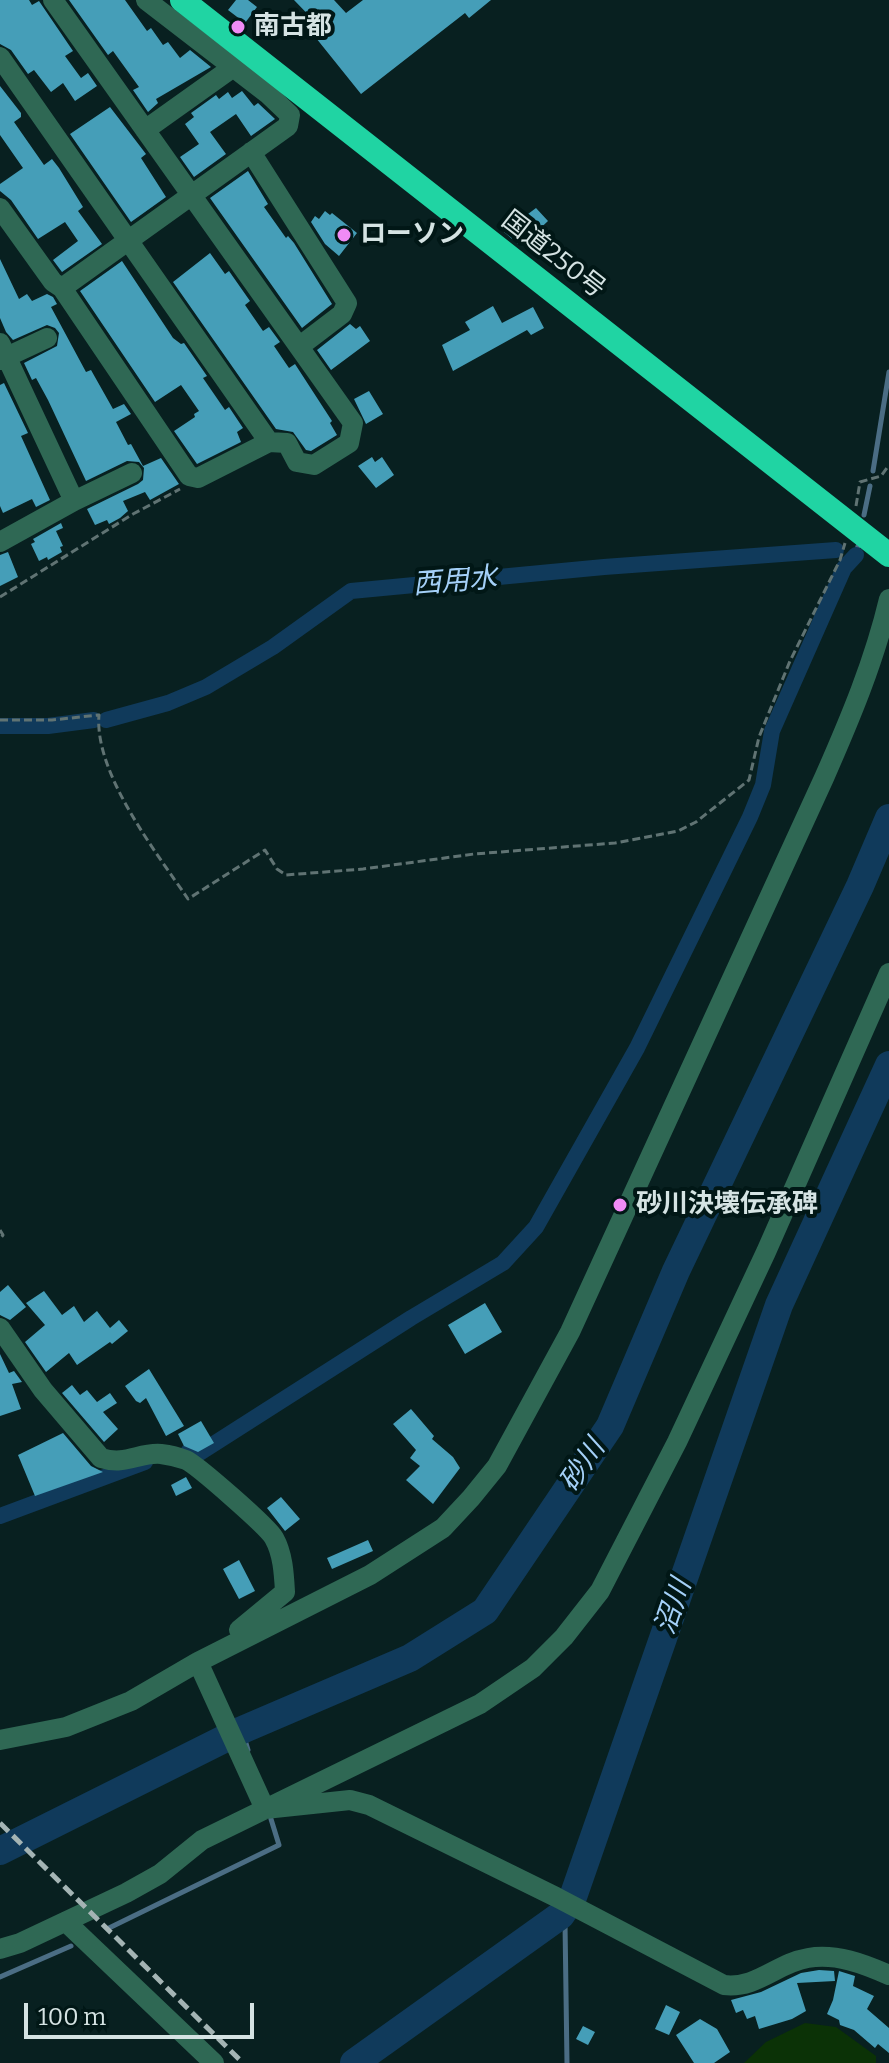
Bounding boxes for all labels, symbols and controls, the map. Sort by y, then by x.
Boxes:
place label: 南古都 [254,11,332,43]
marker: 南古都 [229,18,247,36]
street label: 国道250号 [495,205,611,305]
place label: ローソン [360,219,464,251]
marker: ローソン [335,226,353,244]
water label: 西用水 [412,562,498,602]
place label: 砂川決壊伝承碑 [636,1189,818,1221]
marker: 砂川決壊伝承碑 [611,1196,629,1214]
water label: 砂川 [553,1433,613,1499]
water label: 沼川 [649,1575,699,1639]
scale bar [28,1987,258,2037]
text: 100 m [38,2003,106,2031]

